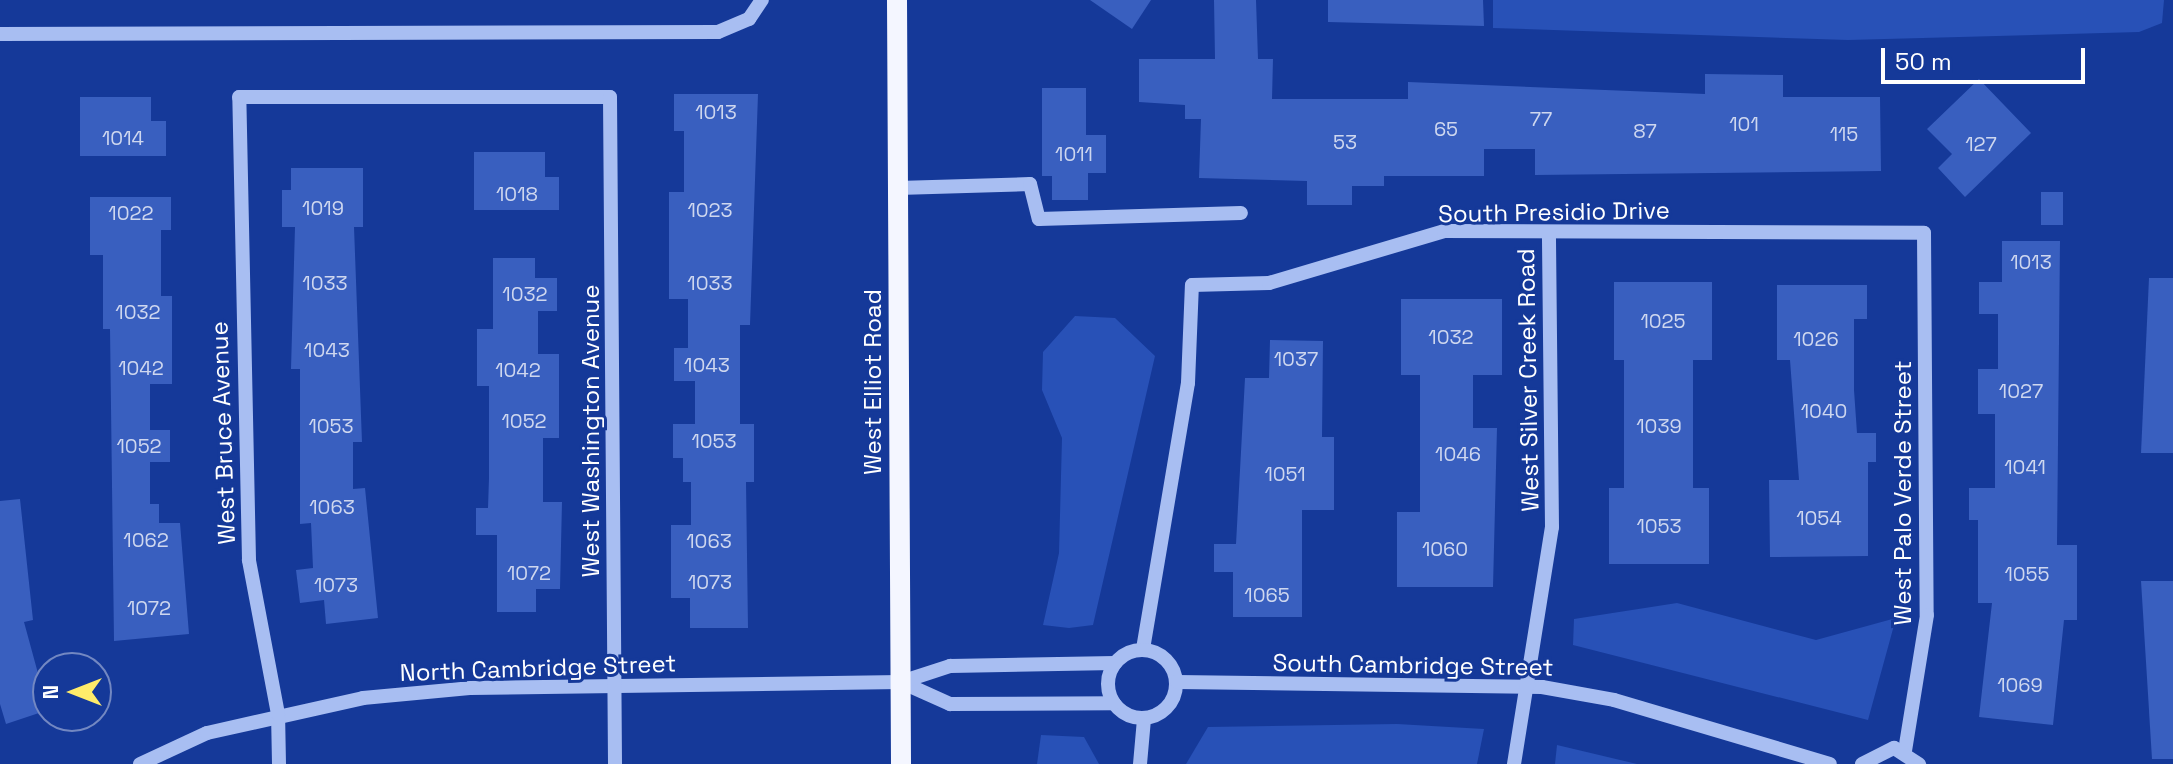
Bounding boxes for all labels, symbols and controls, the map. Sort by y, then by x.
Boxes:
scale bar [1885,32,2089,82]
text: 50 m [1895,46,1952,77]
house number: 1013 [695,100,737,124]
house number: 77 [1530,107,1552,131]
house number: 101 [1729,112,1759,136]
house number: 65 [1434,117,1458,141]
house number: 87 [1633,119,1657,143]
house number: 115 [1830,122,1858,146]
house number: 1014 [102,126,144,150]
house number: 53 [1333,130,1357,154]
house number: 127 [1965,132,1997,156]
house number: 1011 [1055,142,1093,166]
house number: 1018 [496,182,538,206]
house number: 1019 [302,196,344,220]
street label: South Presidio Drive [1438,196,1670,228]
house number: 1023 [687,198,733,222]
house number: 1022 [108,201,154,225]
street label: West Silver Creek Road [1511,248,1545,512]
house number: 1013 [2010,250,2052,274]
house number: 1033 [302,271,348,295]
house number: 1033 [687,271,733,295]
house number: 1032 [502,282,548,306]
street label: West Washington Avenue [577,284,605,578]
street label: West Elliot Road [859,289,887,475]
house number: 1032 [115,300,161,324]
house number: 1025 [1640,309,1686,333]
street label: West Bruce Avenue [205,321,241,545]
house number: 1032 [1428,325,1474,349]
house number: 1026 [1793,327,1839,351]
house number: 1043 [304,338,350,362]
house number: 1037 [1274,347,1318,371]
house number: 1043 [684,353,730,377]
house number: 1042 [118,356,164,380]
house number: 1042 [495,358,541,382]
street label: West Palo Verde Street [1889,360,1917,626]
house number: 1027 [1999,379,2043,403]
house number: 1040 [1801,399,1847,423]
house number: 1052 [501,409,547,433]
house number: 1053 [308,414,354,438]
house number: 1039 [1636,414,1682,438]
house number: 1053 [691,429,737,453]
house number: 1052 [116,434,162,458]
house number: 1046 [1435,442,1481,466]
house number: 1041 [2004,455,2046,479]
house number: 1051 [1264,462,1306,486]
house number: 1063 [309,495,355,519]
house number: 1054 [1796,506,1842,530]
house number: 1053 [1636,514,1682,538]
house number: 1062 [123,528,169,552]
house number: 1063 [686,529,732,553]
house number: 1060 [1422,537,1468,561]
house number: 1072 [507,561,551,585]
house number: 1055 [2004,562,2050,586]
house number: 1073 [688,570,732,594]
house number: 1073 [314,573,358,597]
house number: 1065 [1244,583,1290,607]
house number: 1072 [127,596,171,620]
street label: South Cambridge Street [1272,648,1554,682]
street label: North Cambridge Street [399,649,677,687]
north arrow [32,652,112,732]
house number: 1069 [1997,673,2043,697]
text: N [36,685,64,699]

